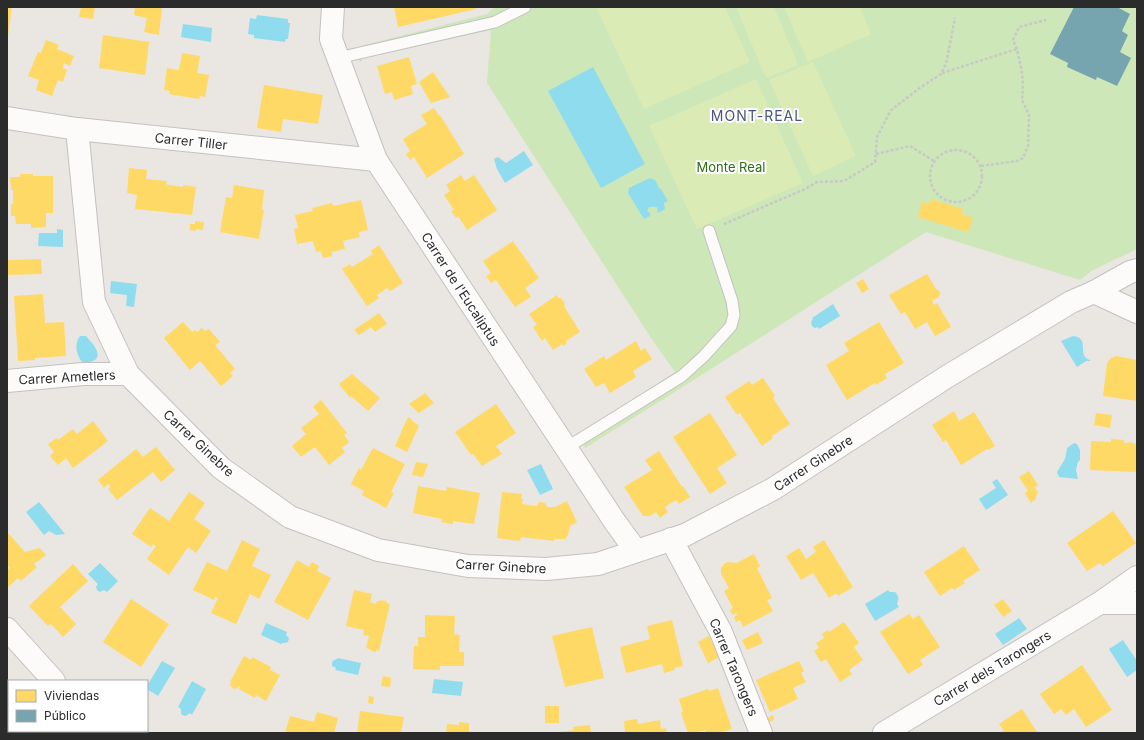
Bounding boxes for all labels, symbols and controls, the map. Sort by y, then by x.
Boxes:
district label: MONT-REAL [711,107,803,124]
street label: Carrer Tiller [154,129,228,153]
park label: Monte Real [697,159,765,175]
street label: Carrer de l'Eucaliptus [418,229,504,349]
street label: Carrer Ametlers [18,366,116,388]
street label: Carrer Ginebre [160,406,238,480]
street label: Carrer Ginebre [770,432,856,494]
street label: Carrer Ginebre [455,556,547,576]
street label: Carrer Tarongers [706,616,762,719]
street label: Carrer dels Tarongers [930,627,1054,709]
legend [8,680,148,732]
text: Viviendas [44,688,99,703]
text: Público [44,708,86,723]

